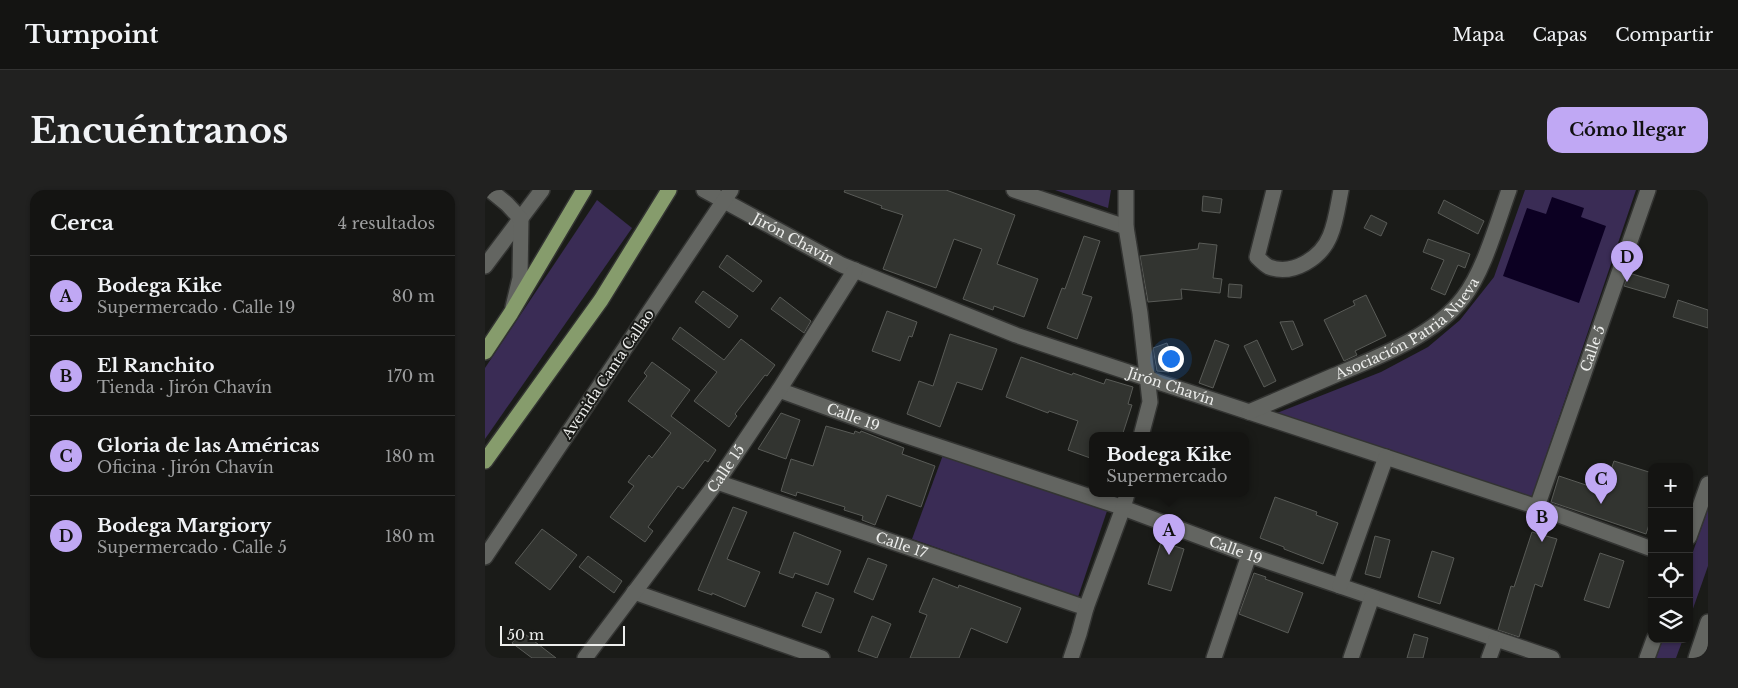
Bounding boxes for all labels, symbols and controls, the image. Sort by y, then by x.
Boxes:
text: Turnpoint [25,20,158,49]
text: Mapa [1453,24,1504,46]
text: Capas [1532,24,1587,46]
text: Compartir [1615,24,1713,46]
button: Cómo llegar [1547,107,1708,153]
text: Encuéntranos [30,109,288,152]
street label: Jirón Chavín [748,208,838,268]
text: Cerca [50,210,114,236]
text: 4 resultados [338,213,435,233]
pin: D [1611,241,1643,282]
text: Bodega Kike [97,274,222,297]
street label: Asociación Patria Nueva [1331,274,1483,384]
text: A [60,286,72,306]
text: 80 m [392,286,435,306]
text: Supermercado · Calle 19 [97,297,295,317]
street label: Avenida Canta Callao [557,306,658,443]
street label: Calle 5 [1576,323,1609,374]
your location [1158,346,1184,372]
text: El Ranchito [97,354,214,377]
street label: Jirón Chavín [1123,363,1217,409]
text: B [60,366,72,386]
text: 170 m [387,366,435,386]
text: Tienda · Jirón Chavín [97,377,272,397]
street label: Calle 19 [824,399,882,435]
popup [1089,432,1249,497]
text: Gloria de las Américas [97,434,320,457]
street label: Calle 15 [703,441,749,496]
text: Bodega Kike [1106,443,1232,466]
text: C [59,446,73,466]
text: 180 m [385,446,435,466]
text: Oficina · Jirón Chavín [97,457,274,477]
pin: C [1585,463,1617,504]
map controls [1648,463,1693,643]
button: + [1648,463,1693,508]
text: Supermercado [1106,466,1228,486]
pin: B [1526,501,1558,542]
button: − [1648,508,1693,553]
text: Bodega Margiory [97,514,271,537]
pin: A [1153,514,1185,555]
text: D [59,526,73,546]
text: 180 m [385,526,435,546]
street label: Calle 17 [873,528,931,562]
street label: Calle 19 [1207,532,1265,568]
text: Supermercado · Calle 5 [97,537,287,557]
button: locate [1648,553,1693,598]
button: layers [1648,598,1693,643]
scale bar [500,623,625,646]
text: 50 m [507,626,544,644]

